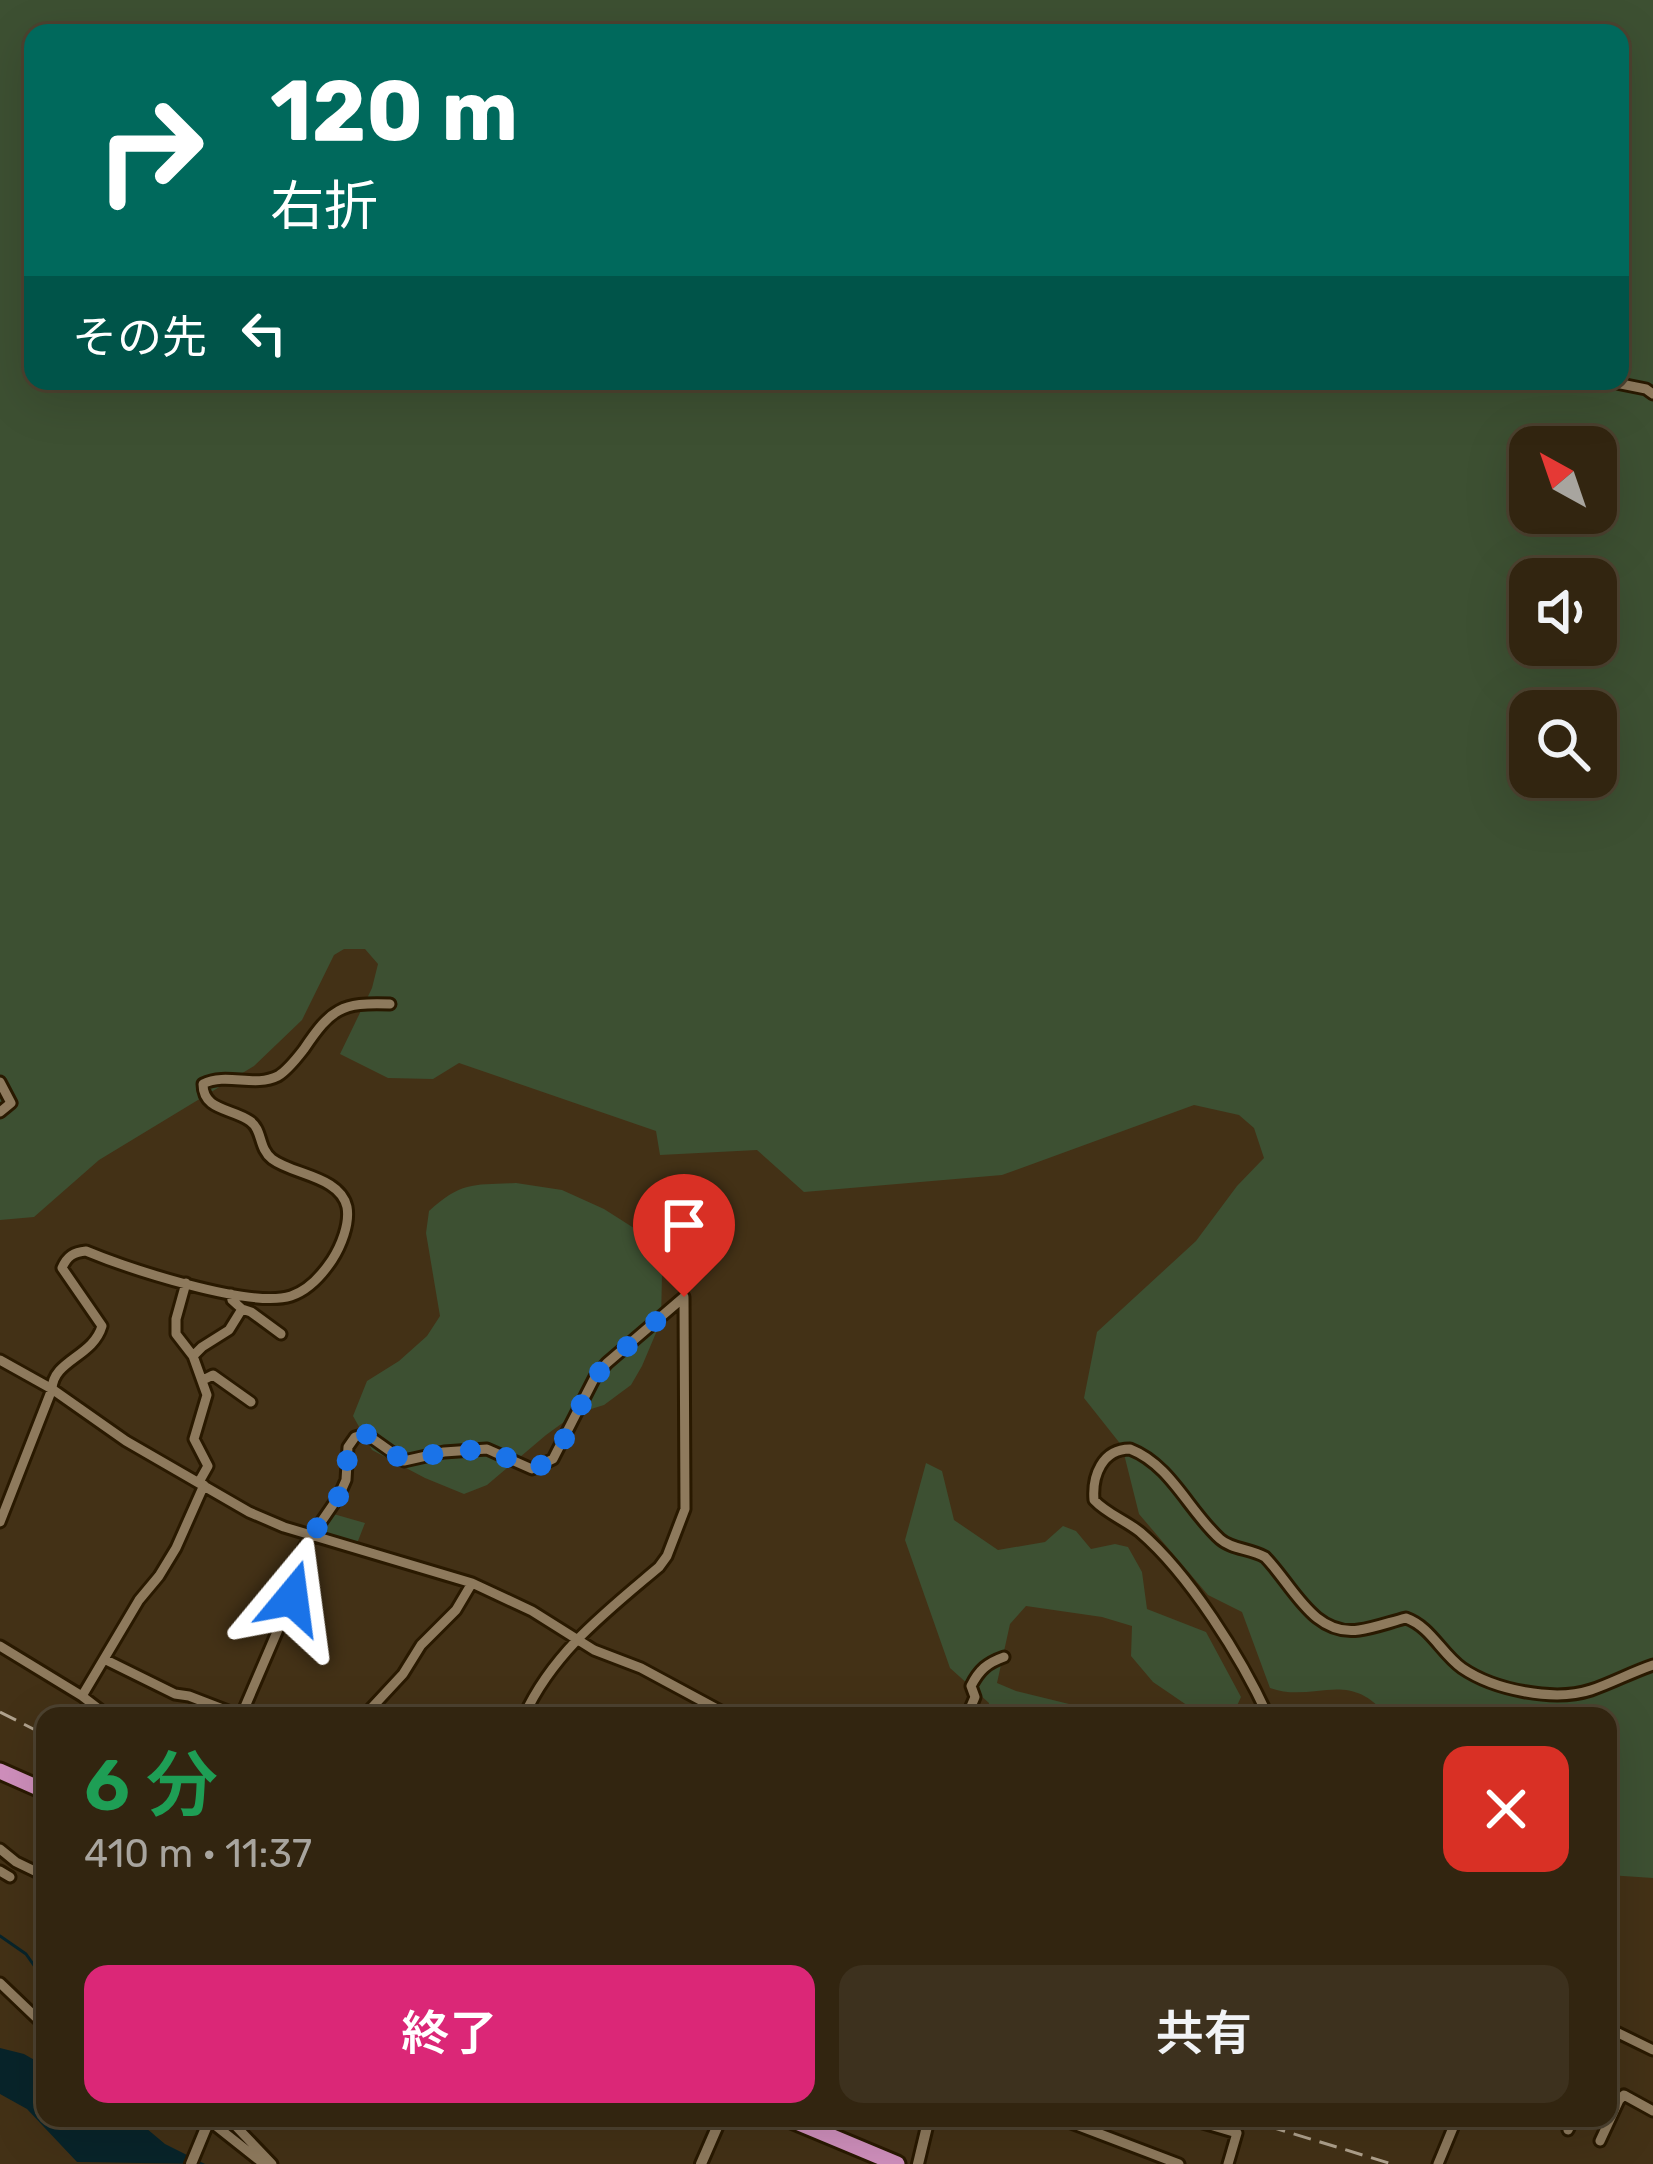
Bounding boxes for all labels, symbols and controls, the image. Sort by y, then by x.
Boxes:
text: 120 m [270,61,518,161]
icon: right [72,72,228,228]
text: 右折 [270,175,378,239]
icon: left [231,300,297,366]
text: その先 [72,311,207,364]
north arrow [1509,426,1617,534]
map controls [1509,426,1617,798]
button: sound [1509,558,1617,666]
button: search [1509,690,1617,798]
pin [633,1174,735,1297]
icon: arrive [651,1192,717,1258]
position arrow [229,1535,355,1661]
text: 6 分 [84,1743,218,1828]
button: close [1443,1746,1569,1872]
text: 410 m · 11:37 [84,1831,312,1877]
button: 終了 [84,1965,815,2103]
button: 共有 [839,1965,1569,2103]

